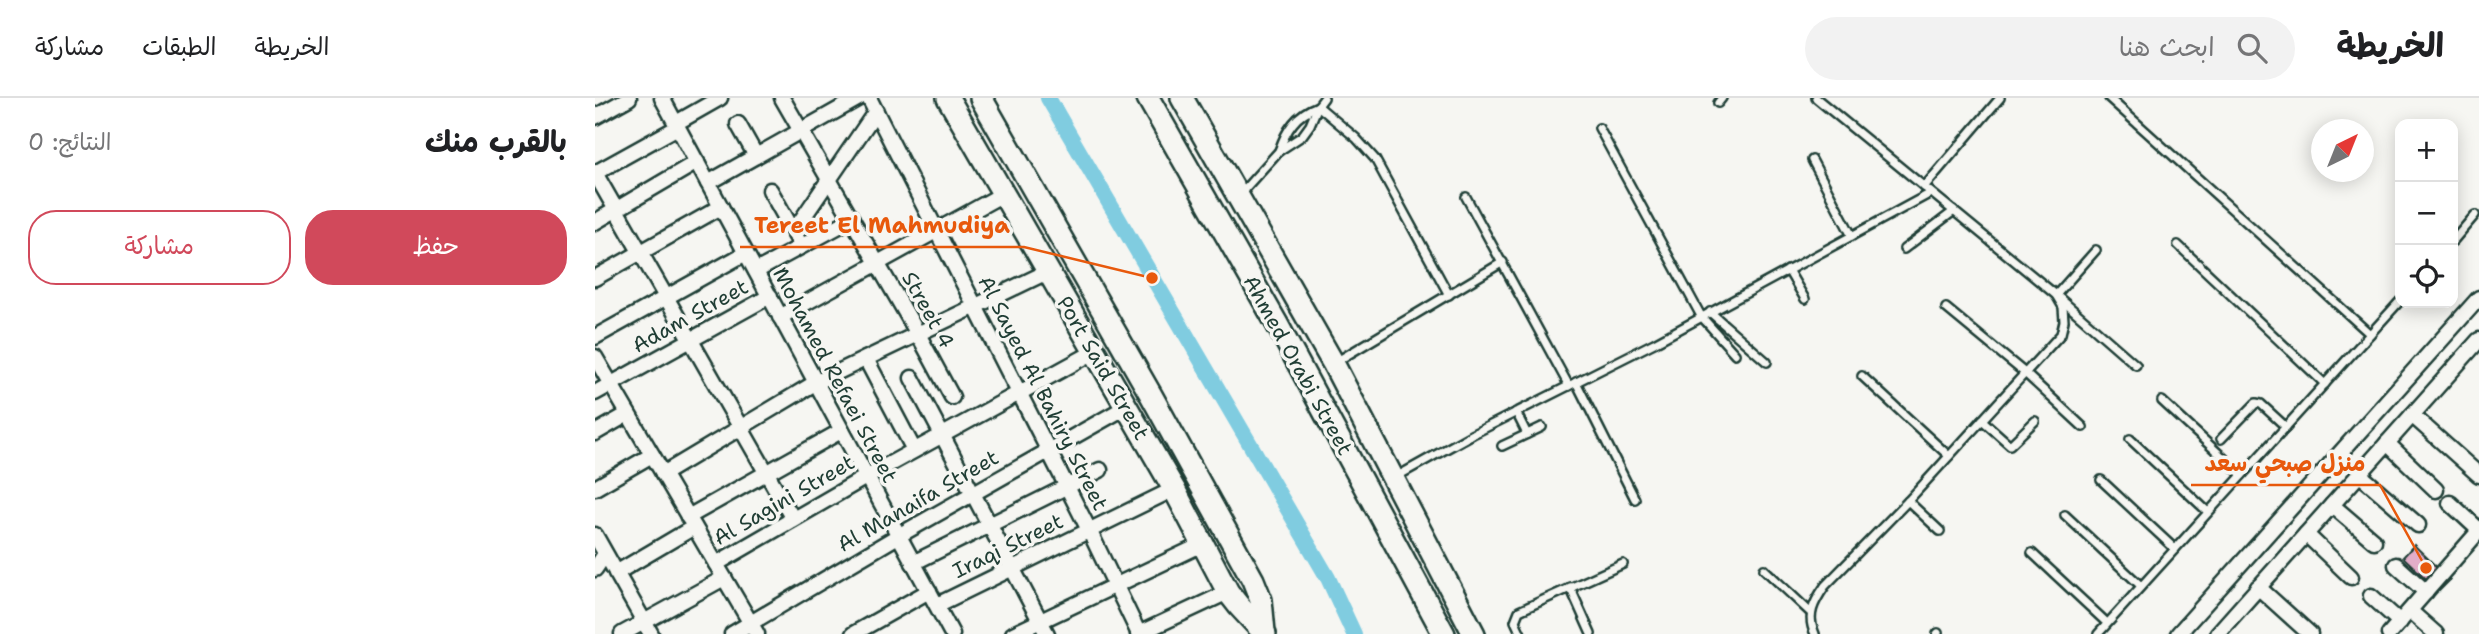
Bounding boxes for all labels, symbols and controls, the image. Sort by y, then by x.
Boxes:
search box [1805,17,2295,80]
text: الخريطة [2337,23,2444,68]
text: ابحث هنا [2119,29,2215,64]
icon: search [2233,29,2271,67]
text: مشاركة [35,31,104,63]
text: الطبقات [142,31,217,63]
text: الخريطة [255,31,329,63]
north arrow [2311,119,2374,182]
map controls [2395,119,2458,308]
button: + [2395,119,2458,182]
text: بالقرب منك [425,121,567,162]
text: النتائج: 0 [28,127,111,157]
button: − [2395,182,2458,245]
callout: Tereet El Mahmudiya [740,203,1024,247]
button: مشاركة [28,210,291,285]
button: حفظ [305,210,567,285]
text: Tereet El Mahmudiya [754,210,1010,240]
button: locate [2395,245,2458,308]
street label: Mohamed Refaei Street [766,262,904,488]
street label: Street 4 [895,267,961,353]
street label: Ahmed Orabi Street [1237,270,1359,460]
street label: Al Sayed Al Bahiry Street [972,271,1114,515]
street label: Adam Street [627,273,753,359]
street label: Port Said Street [1050,291,1156,445]
callout: منزل صبحي سعد [2191,441,2380,485]
street label: Al Manaifa Street [832,443,1004,559]
street label: Al Sagini Street [708,448,860,552]
text: منزل صبحي سعد [2205,448,2365,484]
street label: Iraqi Street [948,507,1068,585]

